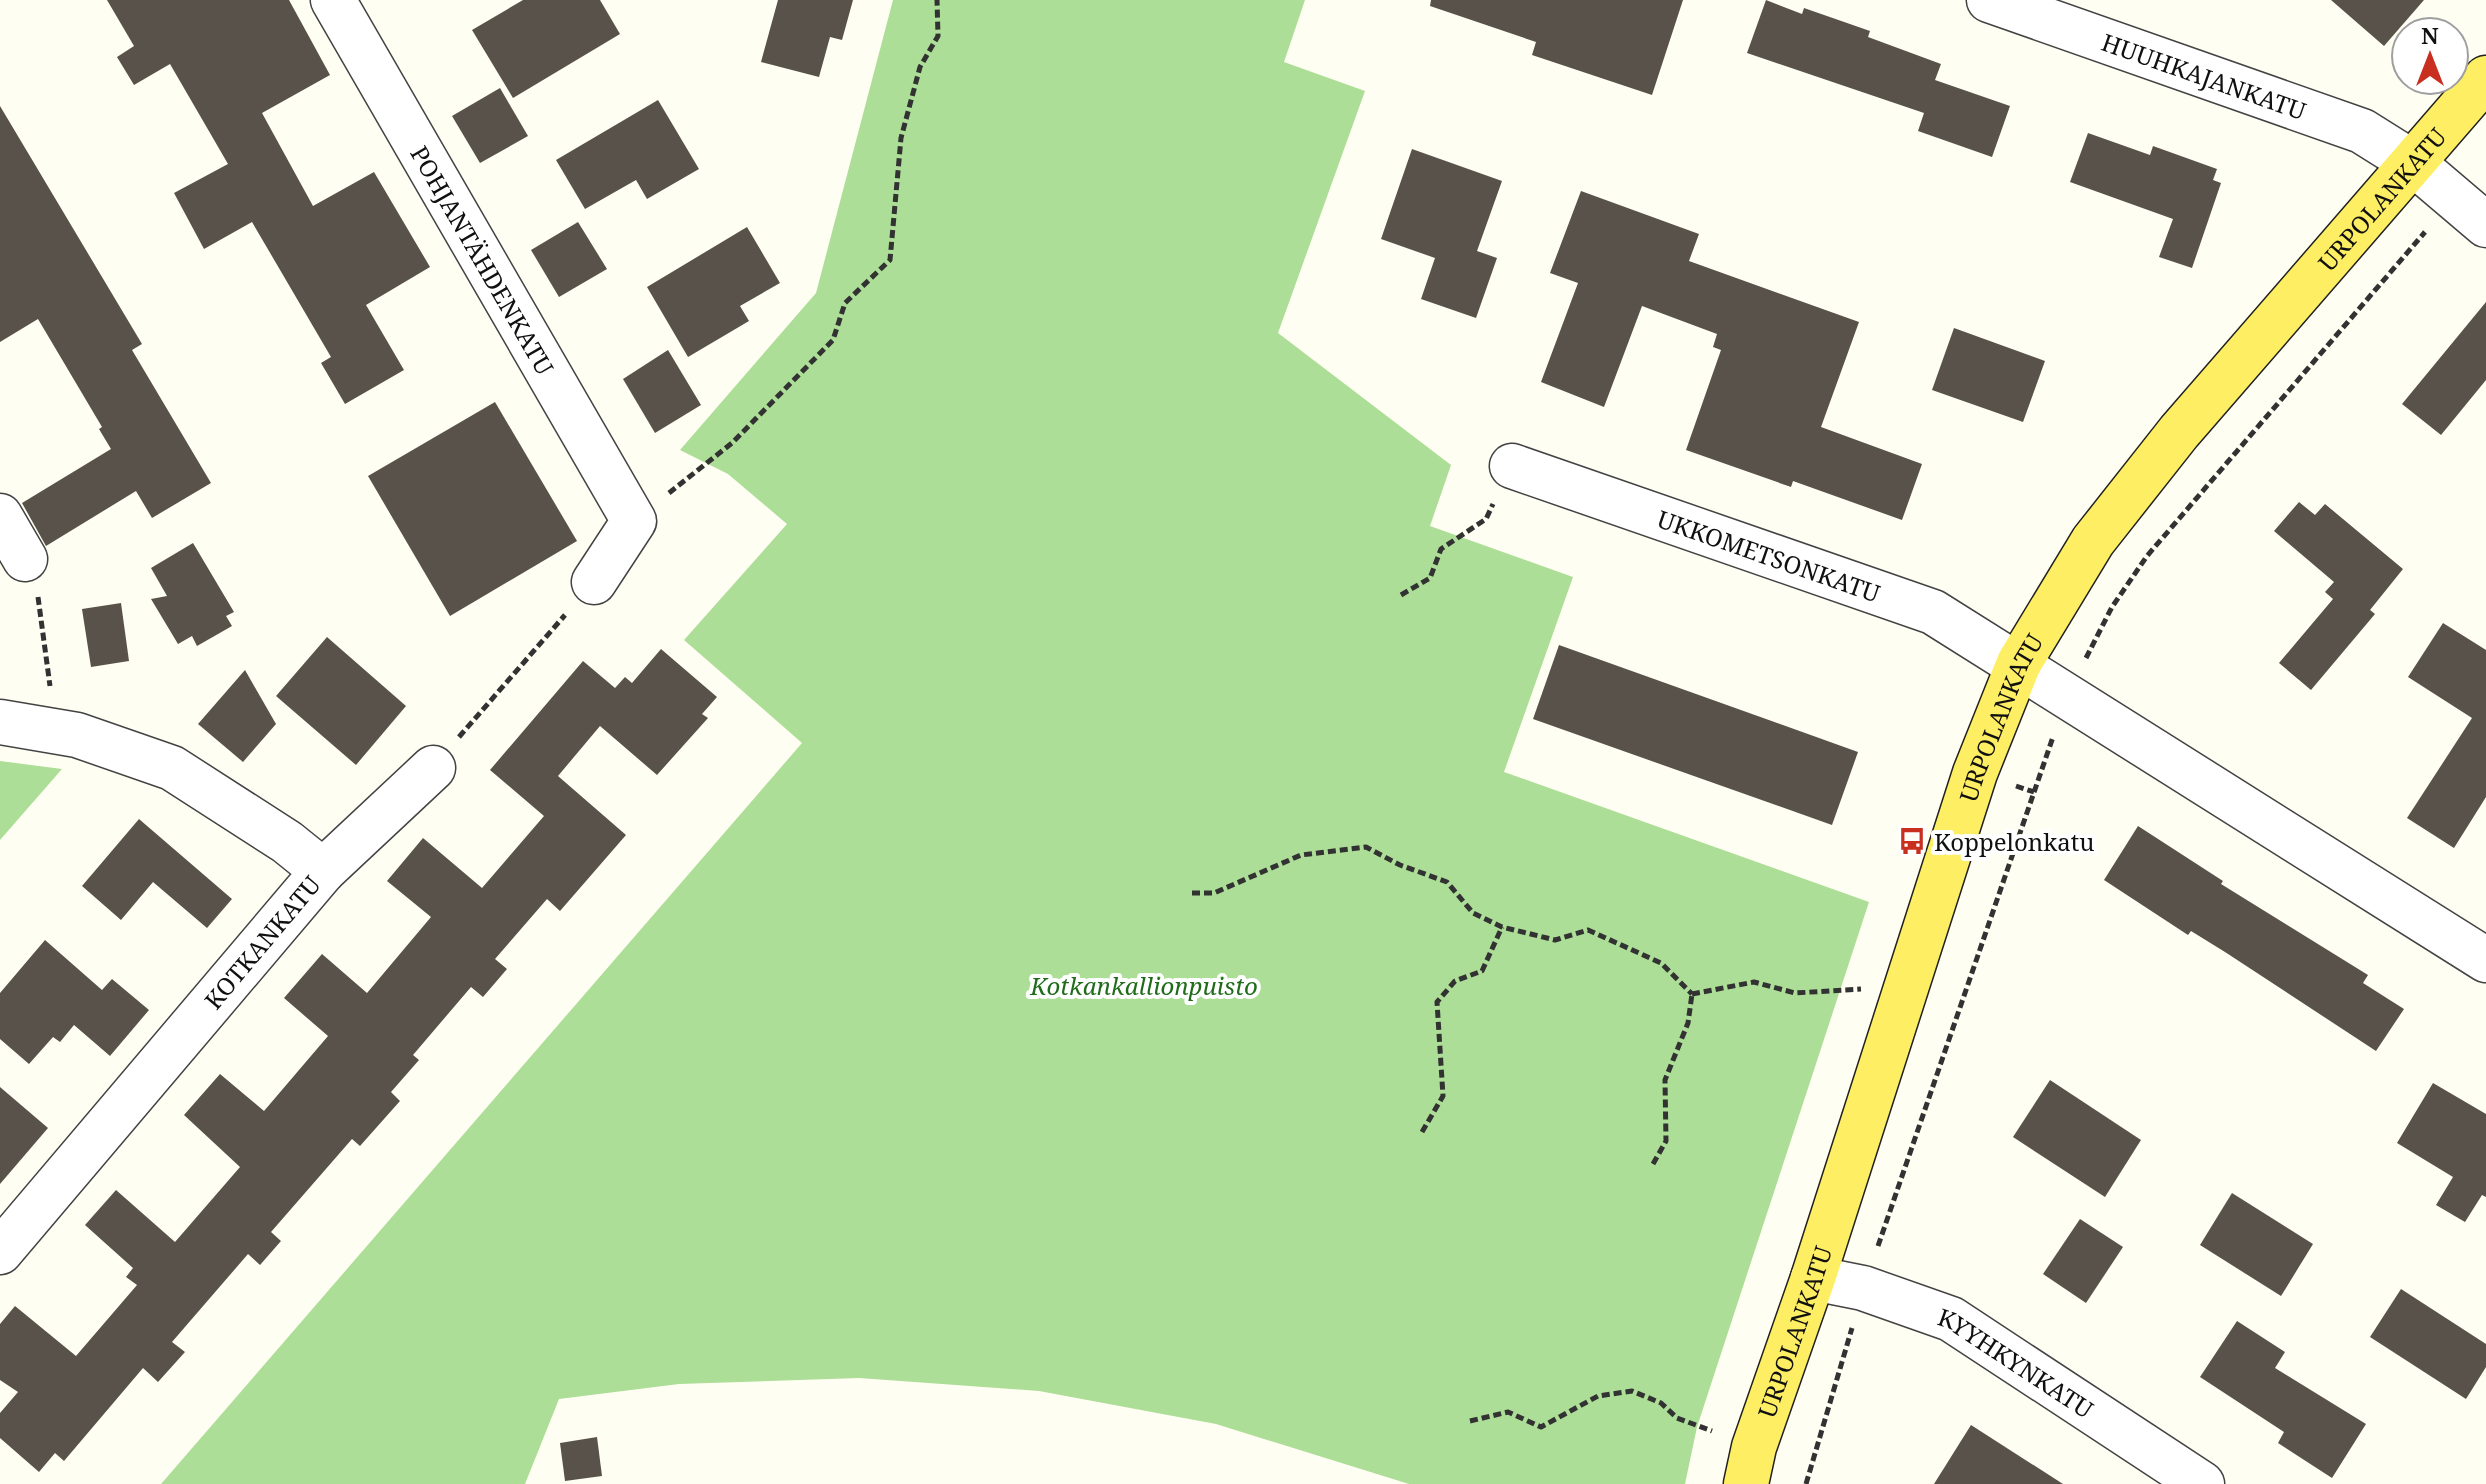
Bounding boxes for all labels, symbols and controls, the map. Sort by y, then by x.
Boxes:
north arrow [2390,16,2470,96]
text: N [2421,20,2439,50]
street label: HUUHKAJANKATU [2098,24,2311,127]
street label: URPOLANKATU [2310,120,2453,277]
street label: POHJANTÄHDENKATU [404,139,562,380]
street label: UKKOMETSONKATU [1653,501,1885,609]
street label: URPOLANKATU [1950,627,2050,806]
place label: Koppelonkatu [1934,825,2095,858]
bus stop icon: Koppelonkatu [1897,826,1927,856]
street label: KOTKANKATU [196,868,328,1016]
park label: Kotkankallionpuisto [1029,969,1258,1002]
street label: URPOLANKATU [1749,1242,1839,1422]
street label: KYYHKYNKATU [1934,1299,2100,1425]

